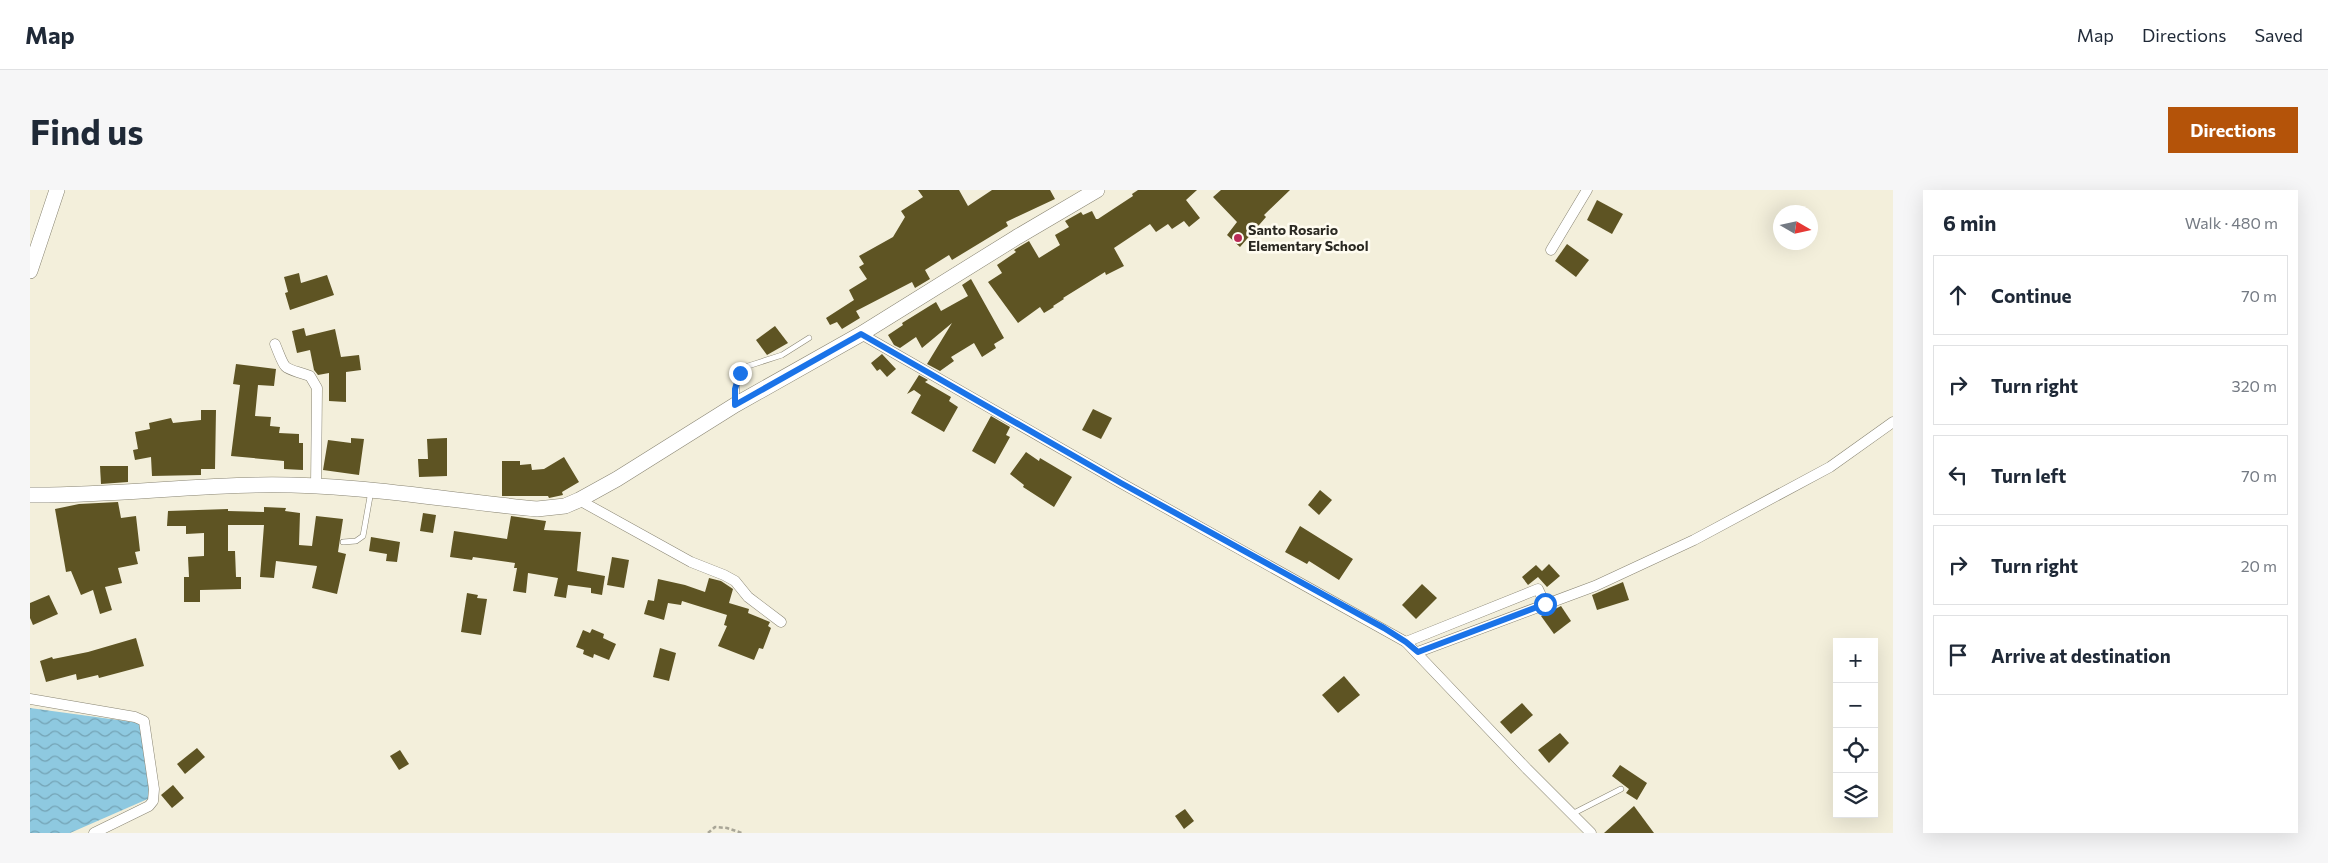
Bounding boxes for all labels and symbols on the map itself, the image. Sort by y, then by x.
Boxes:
north arrow [1773,205,1818,250]
place label: Santo Rosario Elementary School [1248,221,1368,254]
marker: Santo Rosario Elementary School [1232,232,1244,244]
route end [729,362,752,385]
route start [1534,593,1557,616]

